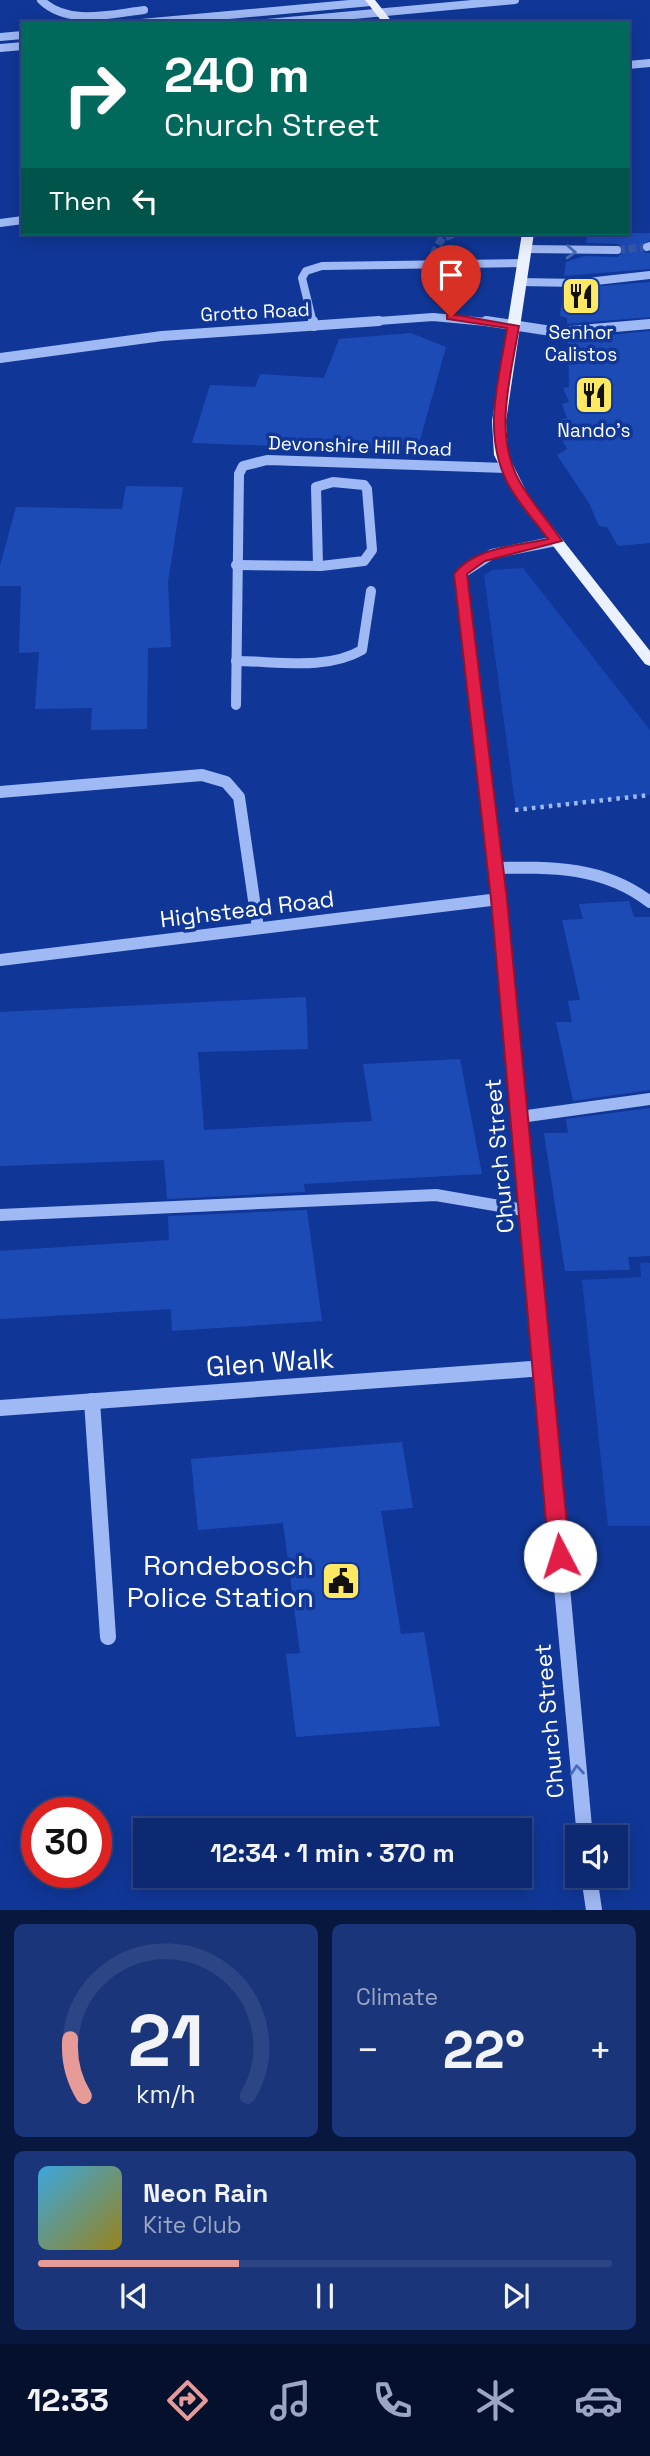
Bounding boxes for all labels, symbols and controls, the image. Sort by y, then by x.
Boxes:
text: 240 m [164,44,310,106]
icon: right [49,49,140,140]
text: Church Street [164,105,380,145]
icon: left [126,182,164,220]
text: Then [49,184,112,218]
one-way arrow [566,244,577,259]
pin [421,245,481,317]
icon: arrive [432,256,470,294]
restaurant icon: Senhor Calistos [560,275,602,317]
street label: Grotto Road [200,297,310,327]
place label: Senhor Calistos [545,320,617,367]
restaurant icon: Nando's [573,374,615,416]
place label: Nando's [557,418,631,443]
street label: Devonshire Hill Road [268,430,452,462]
street label: Highstead Road [158,883,336,935]
street label: Church Street [477,1077,521,1235]
street label: Glen Walk [205,1340,335,1384]
position arrow [523,1519,597,1593]
place label: Rondebosch Police Station [127,1547,314,1615]
public building icon: Rondebosch Police Station [320,1560,362,1602]
street label: Church Street [527,1642,571,1800]
one-way arrow [570,1764,585,1775]
speed limit sign: 30 [21,1797,112,1888]
map controls [565,1825,628,1888]
button: sound [565,1825,628,1888]
text: 12:34 · 1 min · 370 m [210,1836,455,1870]
text: Climate [356,1982,438,2012]
text: 21 [128,1995,204,2088]
text: 22° [443,2017,525,2083]
text: − [356,2026,380,2074]
text: + [588,2026,612,2074]
text: km/h [136,2078,196,2110]
text: Neon Rain [143,2176,268,2210]
text: Kite Club [143,2210,242,2240]
icon: previous [115,2277,153,2315]
icon: pause [306,2277,344,2315]
icon: next [497,2277,535,2315]
icon: directions [163,2376,212,2425]
icon: music [266,2376,315,2425]
icon: phone [368,2376,417,2425]
icon: climate [471,2376,520,2425]
icon: car [574,2376,623,2425]
text: 12:33 [27,2380,109,2420]

